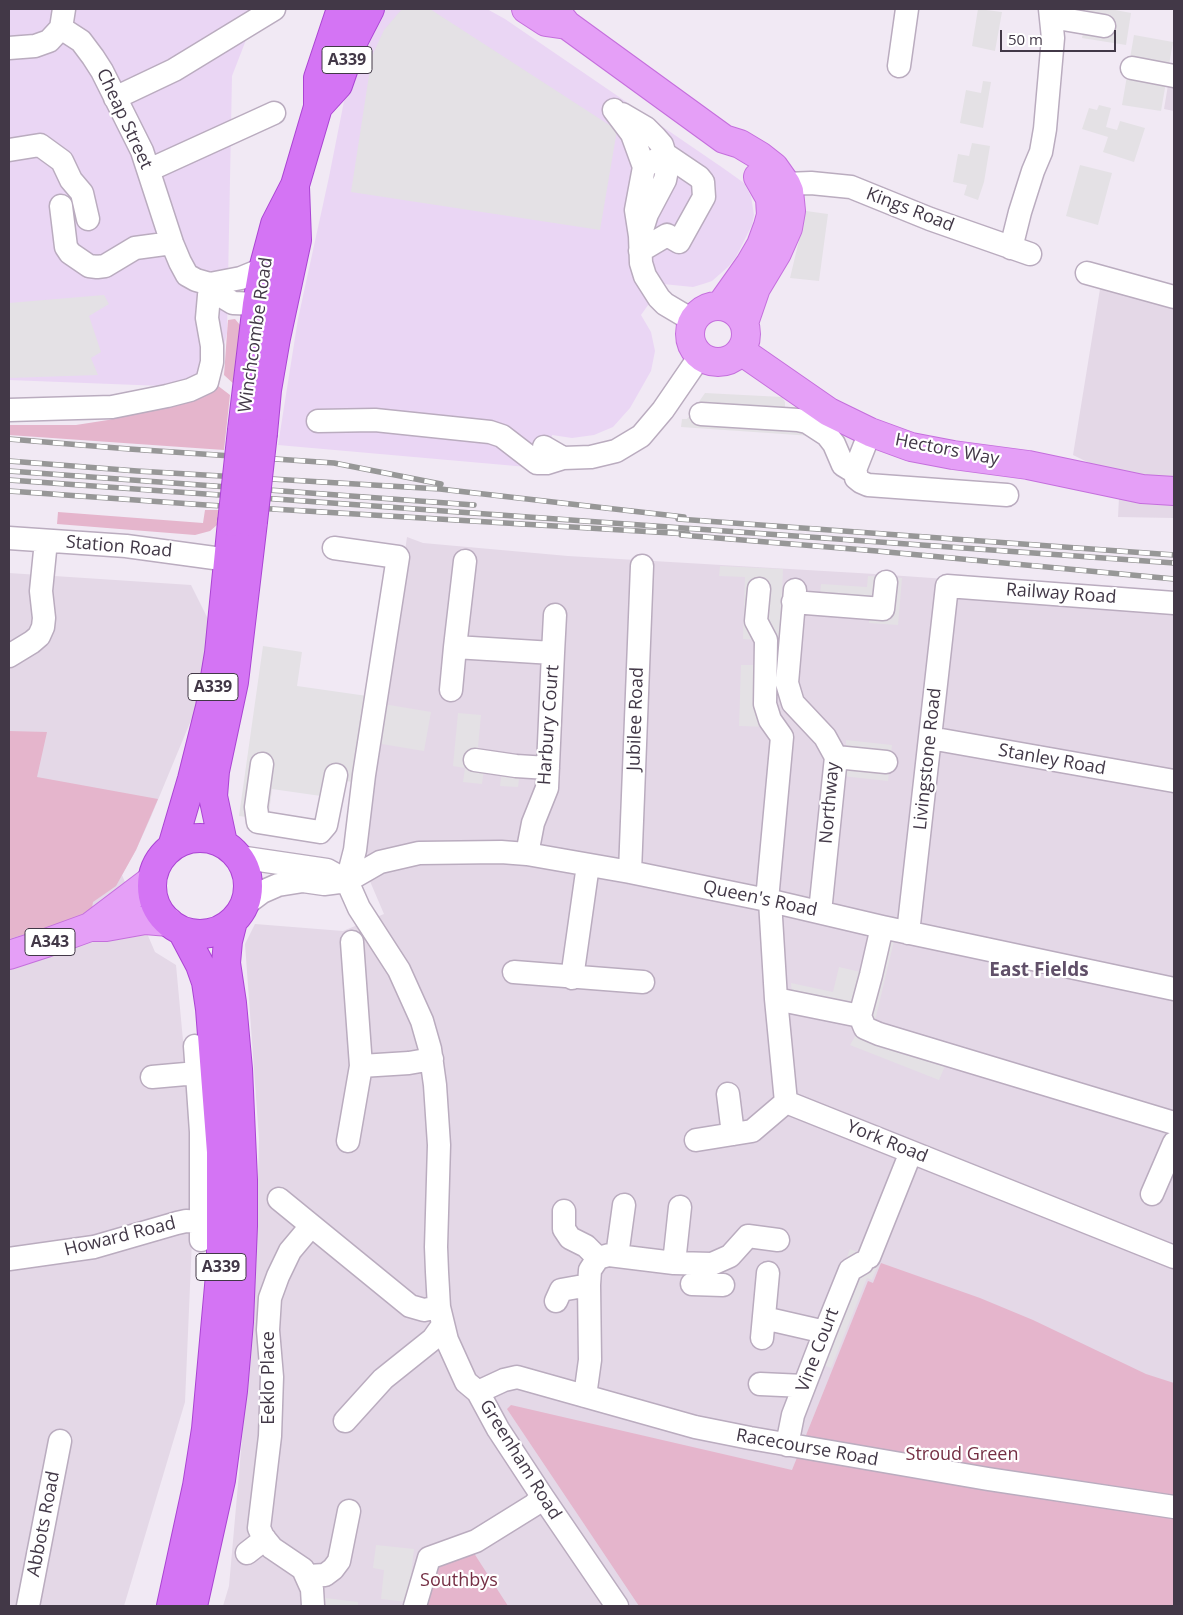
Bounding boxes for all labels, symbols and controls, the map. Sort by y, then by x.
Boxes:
scale bar [1003,20,1119,52]
text: 50 m [1008,29,1043,49]
road number: A339 [322,46,372,74]
street label: Cheap Street [91,65,157,173]
street label: Kings Road [863,183,957,237]
street label: Winchcombe Road [234,256,278,414]
street label: Hectors Way [893,429,1001,471]
street label: Station Road [65,532,173,562]
street label: Railway Road [1005,579,1117,609]
street label: Harbury Court [534,664,564,786]
street label: Jubilee Road [623,667,649,771]
road number: A339 [188,674,238,700]
street label: Livingstone Road [910,687,946,831]
street label: Stanley Road [997,740,1107,780]
street label: Northway [816,761,844,845]
street label: Queen's Road [701,876,819,922]
road number: A343 [25,929,75,956]
district label: East Fields [989,960,1089,982]
street label: York Road [843,1116,931,1168]
street label: Howard Road [62,1213,178,1261]
road number: A339 [196,1254,246,1280]
street label: Vine Court [792,1305,844,1395]
street label: Eeklo Place [258,1331,280,1425]
street label: Greenham Road [475,1396,565,1524]
street label: Racecourse Road [734,1425,880,1471]
park label: Stroud Green [906,1444,1018,1466]
street label: Abbots Road [23,1469,65,1579]
park label: Southbys [420,1570,498,1592]

